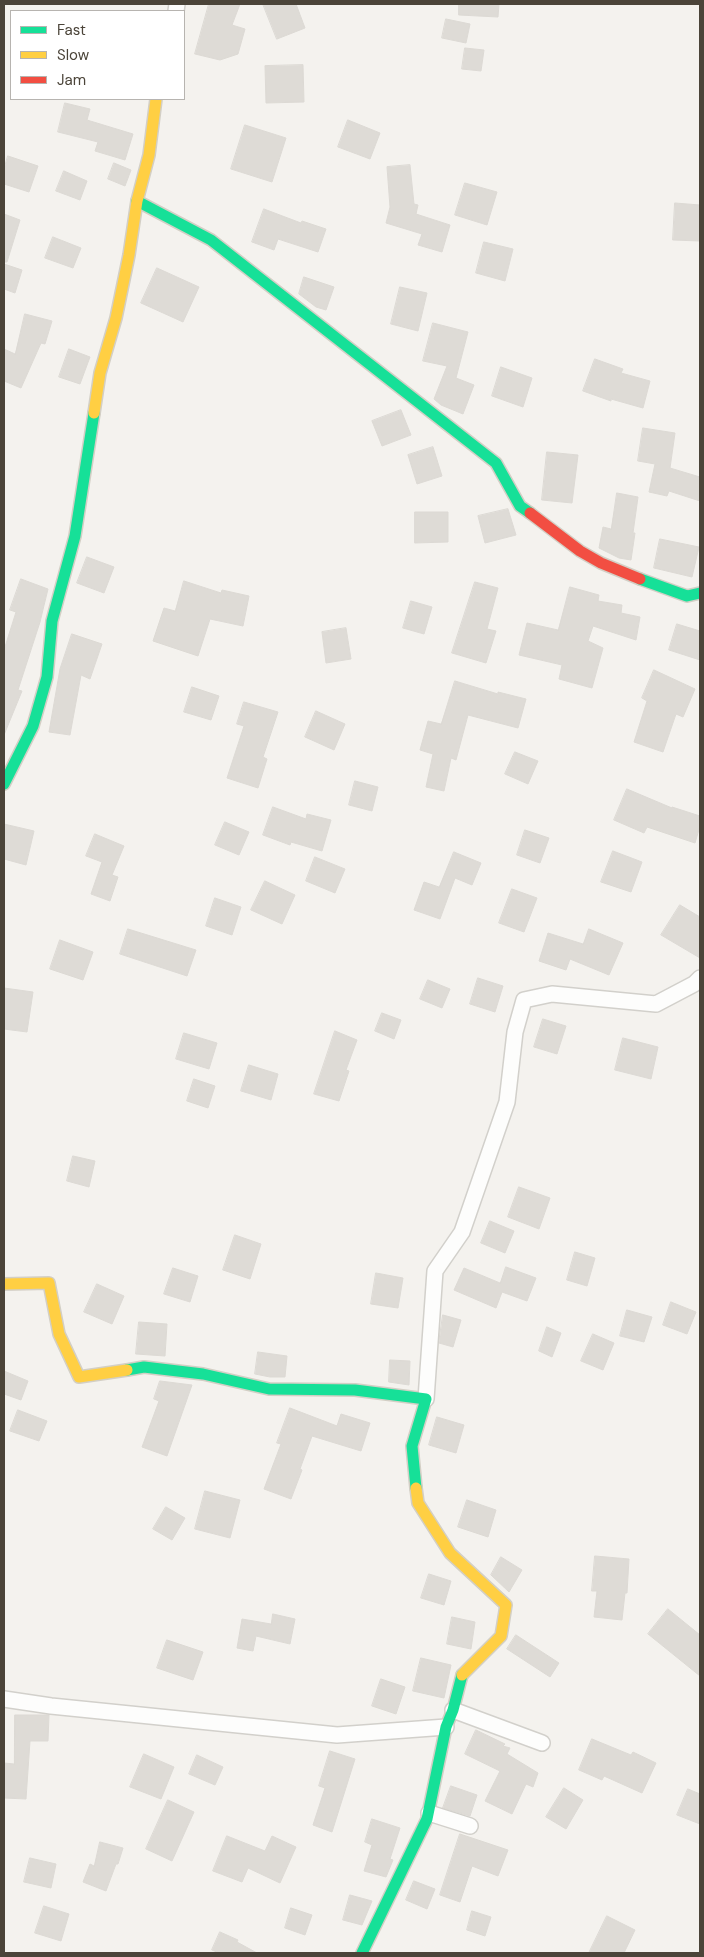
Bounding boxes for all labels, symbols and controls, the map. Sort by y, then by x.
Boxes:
legend [10,10,185,100]
text: Fast [57,20,86,40]
text: Slow [57,45,89,65]
text: Jam [57,70,86,90]

